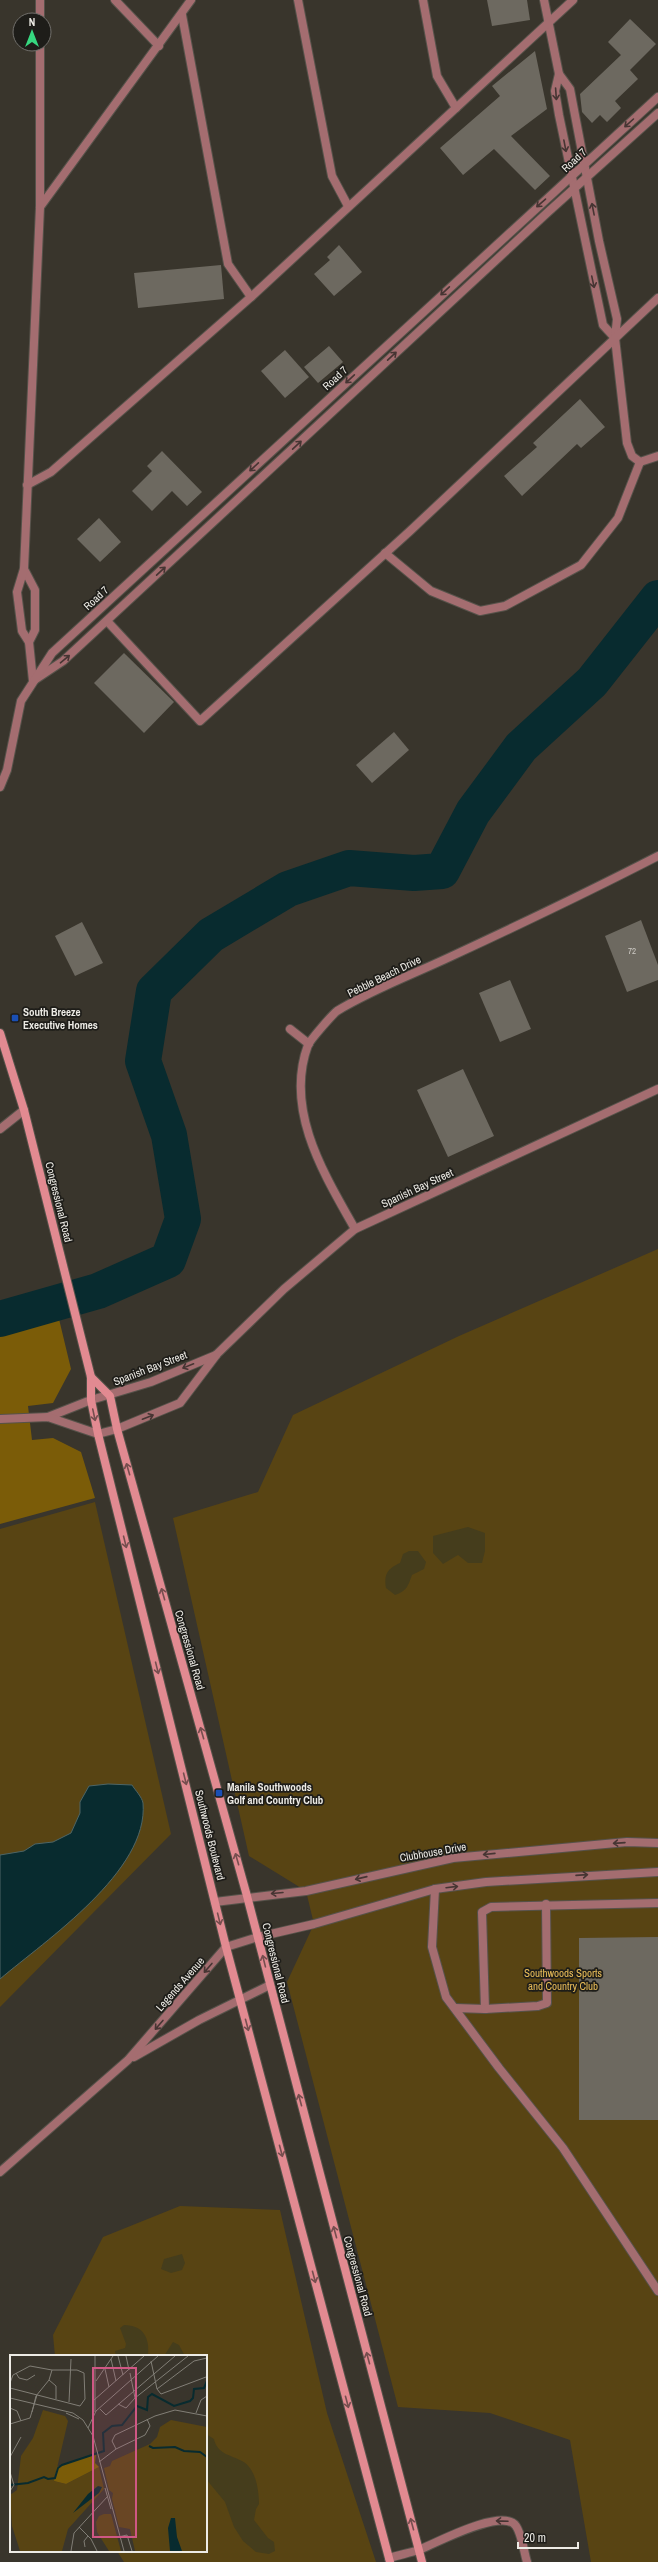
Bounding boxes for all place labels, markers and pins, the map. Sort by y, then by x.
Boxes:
place label: South Breeze Executive Homes [23,1005,98,1032]
marker: South Breeze Executive Homes [10,1013,20,1023]
place label: Manila Southwoods Golf and Country Club [227,1780,324,1807]
marker: Manila Southwoods Golf and Country Club [214,1788,224,1798]

